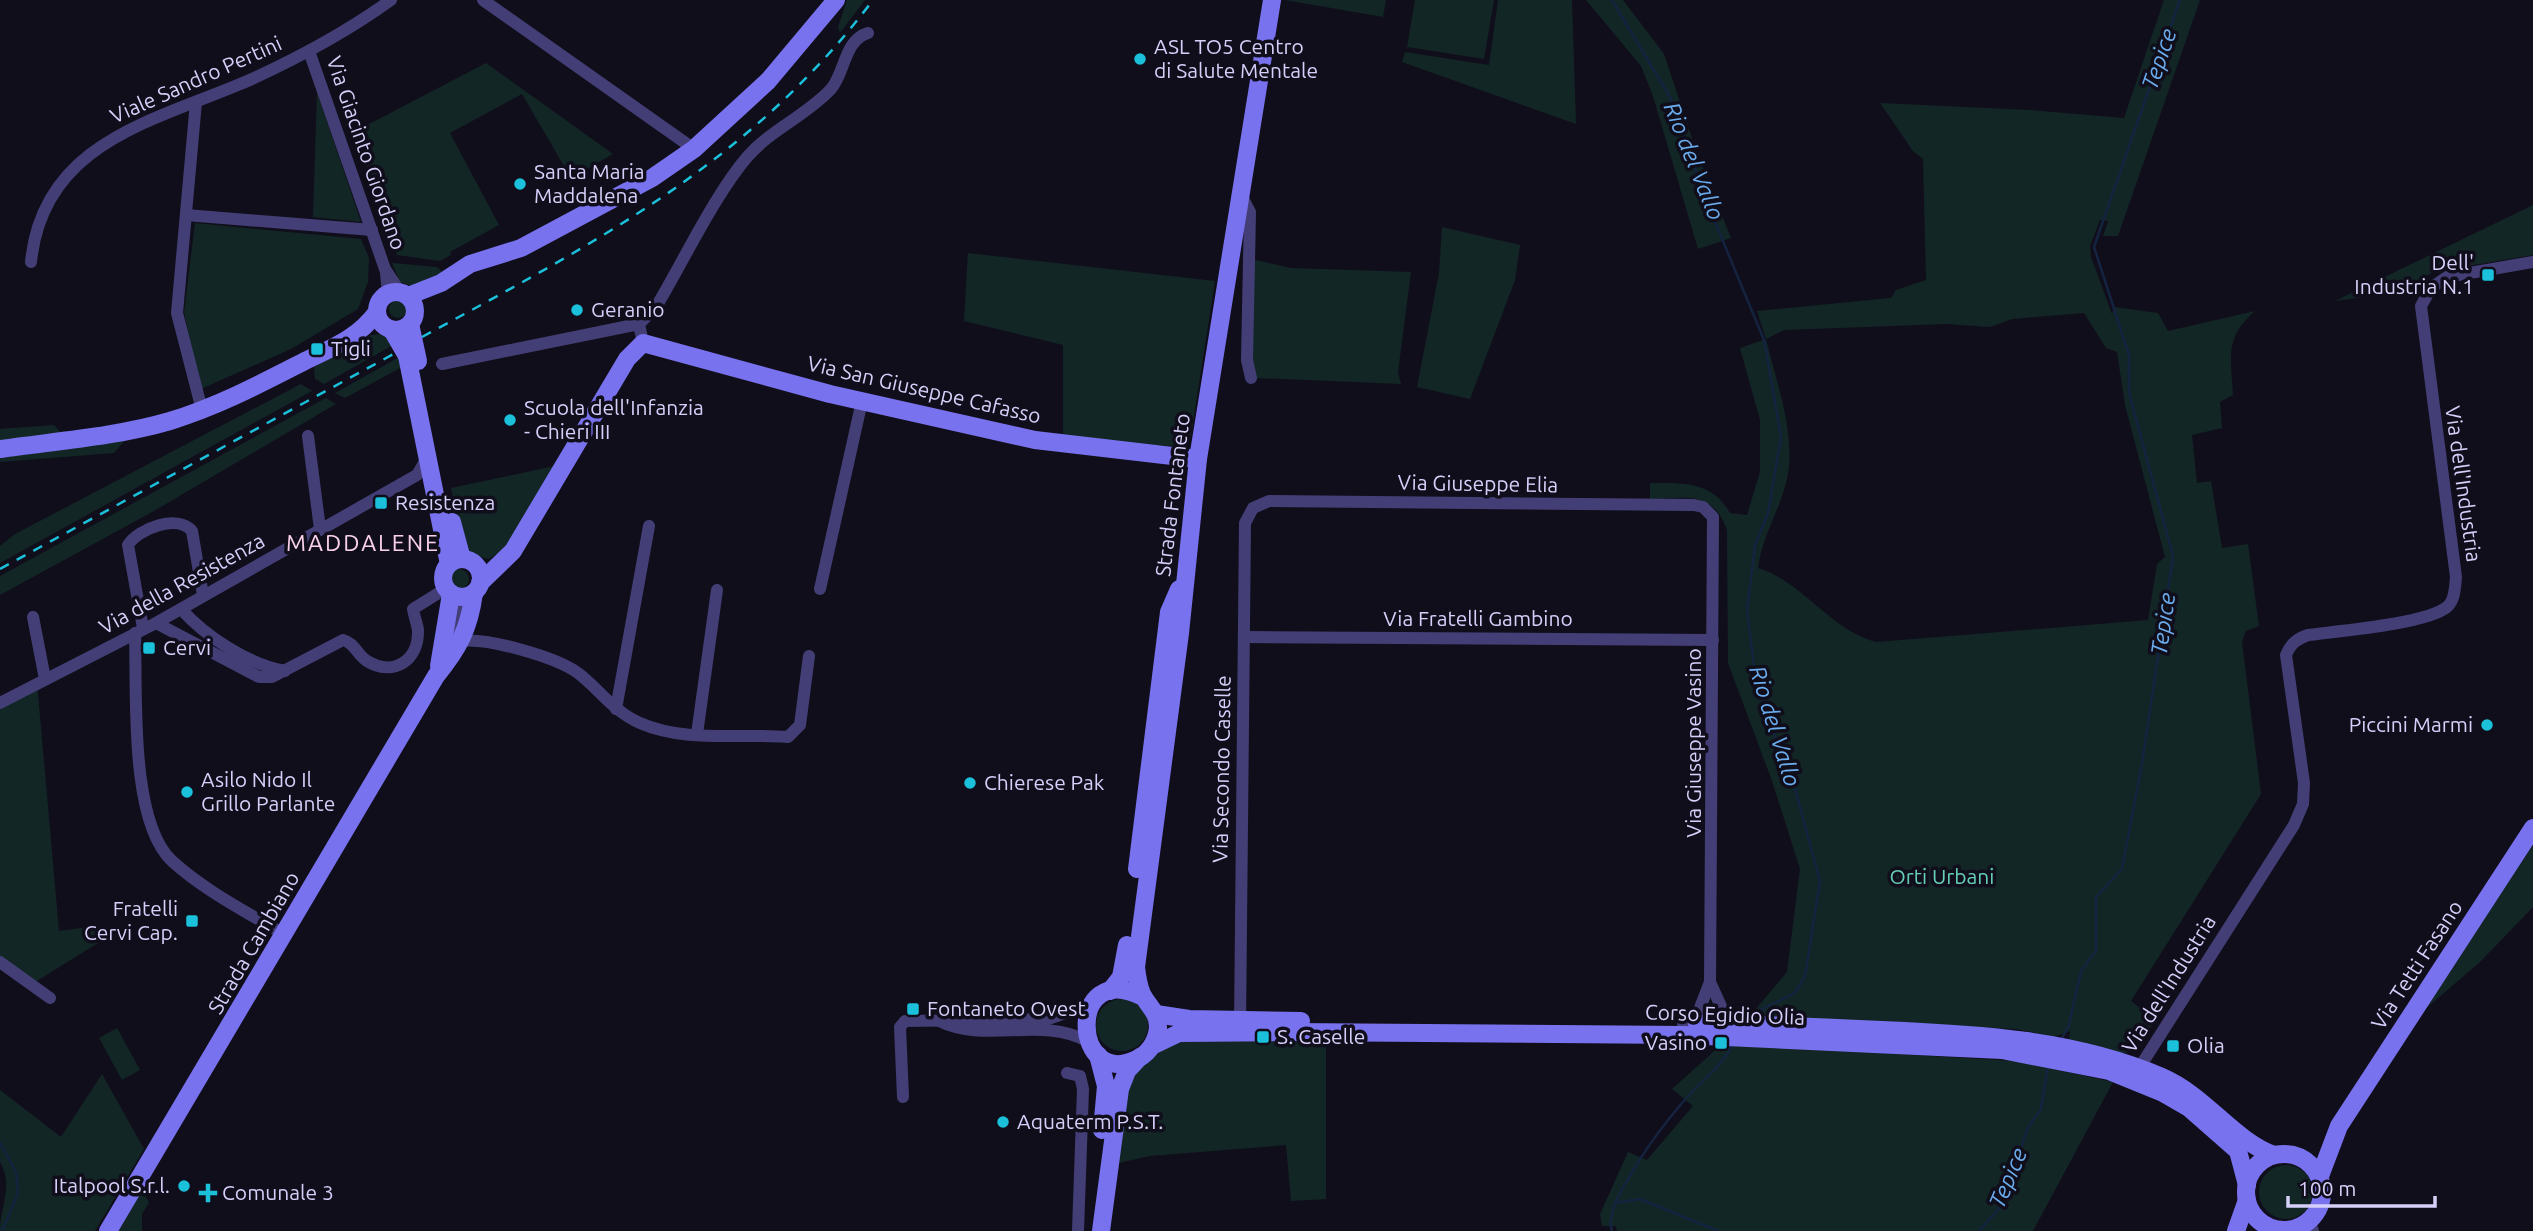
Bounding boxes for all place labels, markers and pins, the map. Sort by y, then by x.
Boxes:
place label: ASL TO5 Centro di Salute Mentale [1154,34,1318,82]
marker: ASL TO5 Centro di Salute Mentale [1132,51,1148,67]
place label: Santa Maria Maddalena [534,159,645,207]
marker: Santa Maria Maddalena [512,176,528,192]
place label: Dell' Industria N.1 [2354,250,2474,298]
marker: Dell' Industria N.1 [2480,267,2496,283]
place label: Geranio [591,297,665,321]
marker: Geranio [569,302,585,318]
place label: Tigli [331,336,371,360]
marker: Tigli [309,341,325,357]
place label: Scuola dell'Infanzia - Chieri III [524,395,704,443]
marker: Scuola dell'Infanzia - Chieri III [502,412,518,428]
place label: Resistenza [395,490,495,514]
marker: Resistenza [373,495,389,511]
place label: Cervi [163,635,211,659]
marker: Cervi [141,640,157,656]
place label: Piccini Marmi [2349,712,2473,736]
marker: Piccini Marmi [2479,717,2495,733]
place label: Asilo Nido Il Grillo Parlante [201,767,335,815]
place label: Chierese Pak [984,770,1105,794]
marker: Chierese Pak [962,775,978,791]
marker: Asilo Nido Il Grillo Parlante [179,784,195,800]
place label: Fratelli Cervi Cap. [84,896,178,944]
marker: Fratelli Cervi Cap. [184,913,200,929]
place label: Fontaneto Ovest [927,996,1086,1020]
marker: Fontaneto Ovest [905,1001,921,1017]
place label: S. Caselle [1277,1024,1365,1048]
marker: S. Caselle [1255,1029,1271,1045]
place label: Vasino [1645,1030,1707,1054]
place label: Olia [2187,1033,2225,1057]
marker: Vasino [1713,1035,1729,1051]
marker: Olia [2165,1038,2181,1054]
place label: Aquaterm P.S.T. [1017,1109,1163,1133]
marker: Aquaterm P.S.T. [995,1114,1011,1130]
place label: Italpool S.r.l. [54,1173,170,1197]
marker: Italpool S.r.l. [176,1178,192,1194]
place label: Comunale 3 [222,1180,334,1204]
marker: Comunale 3 [200,1185,216,1201]

